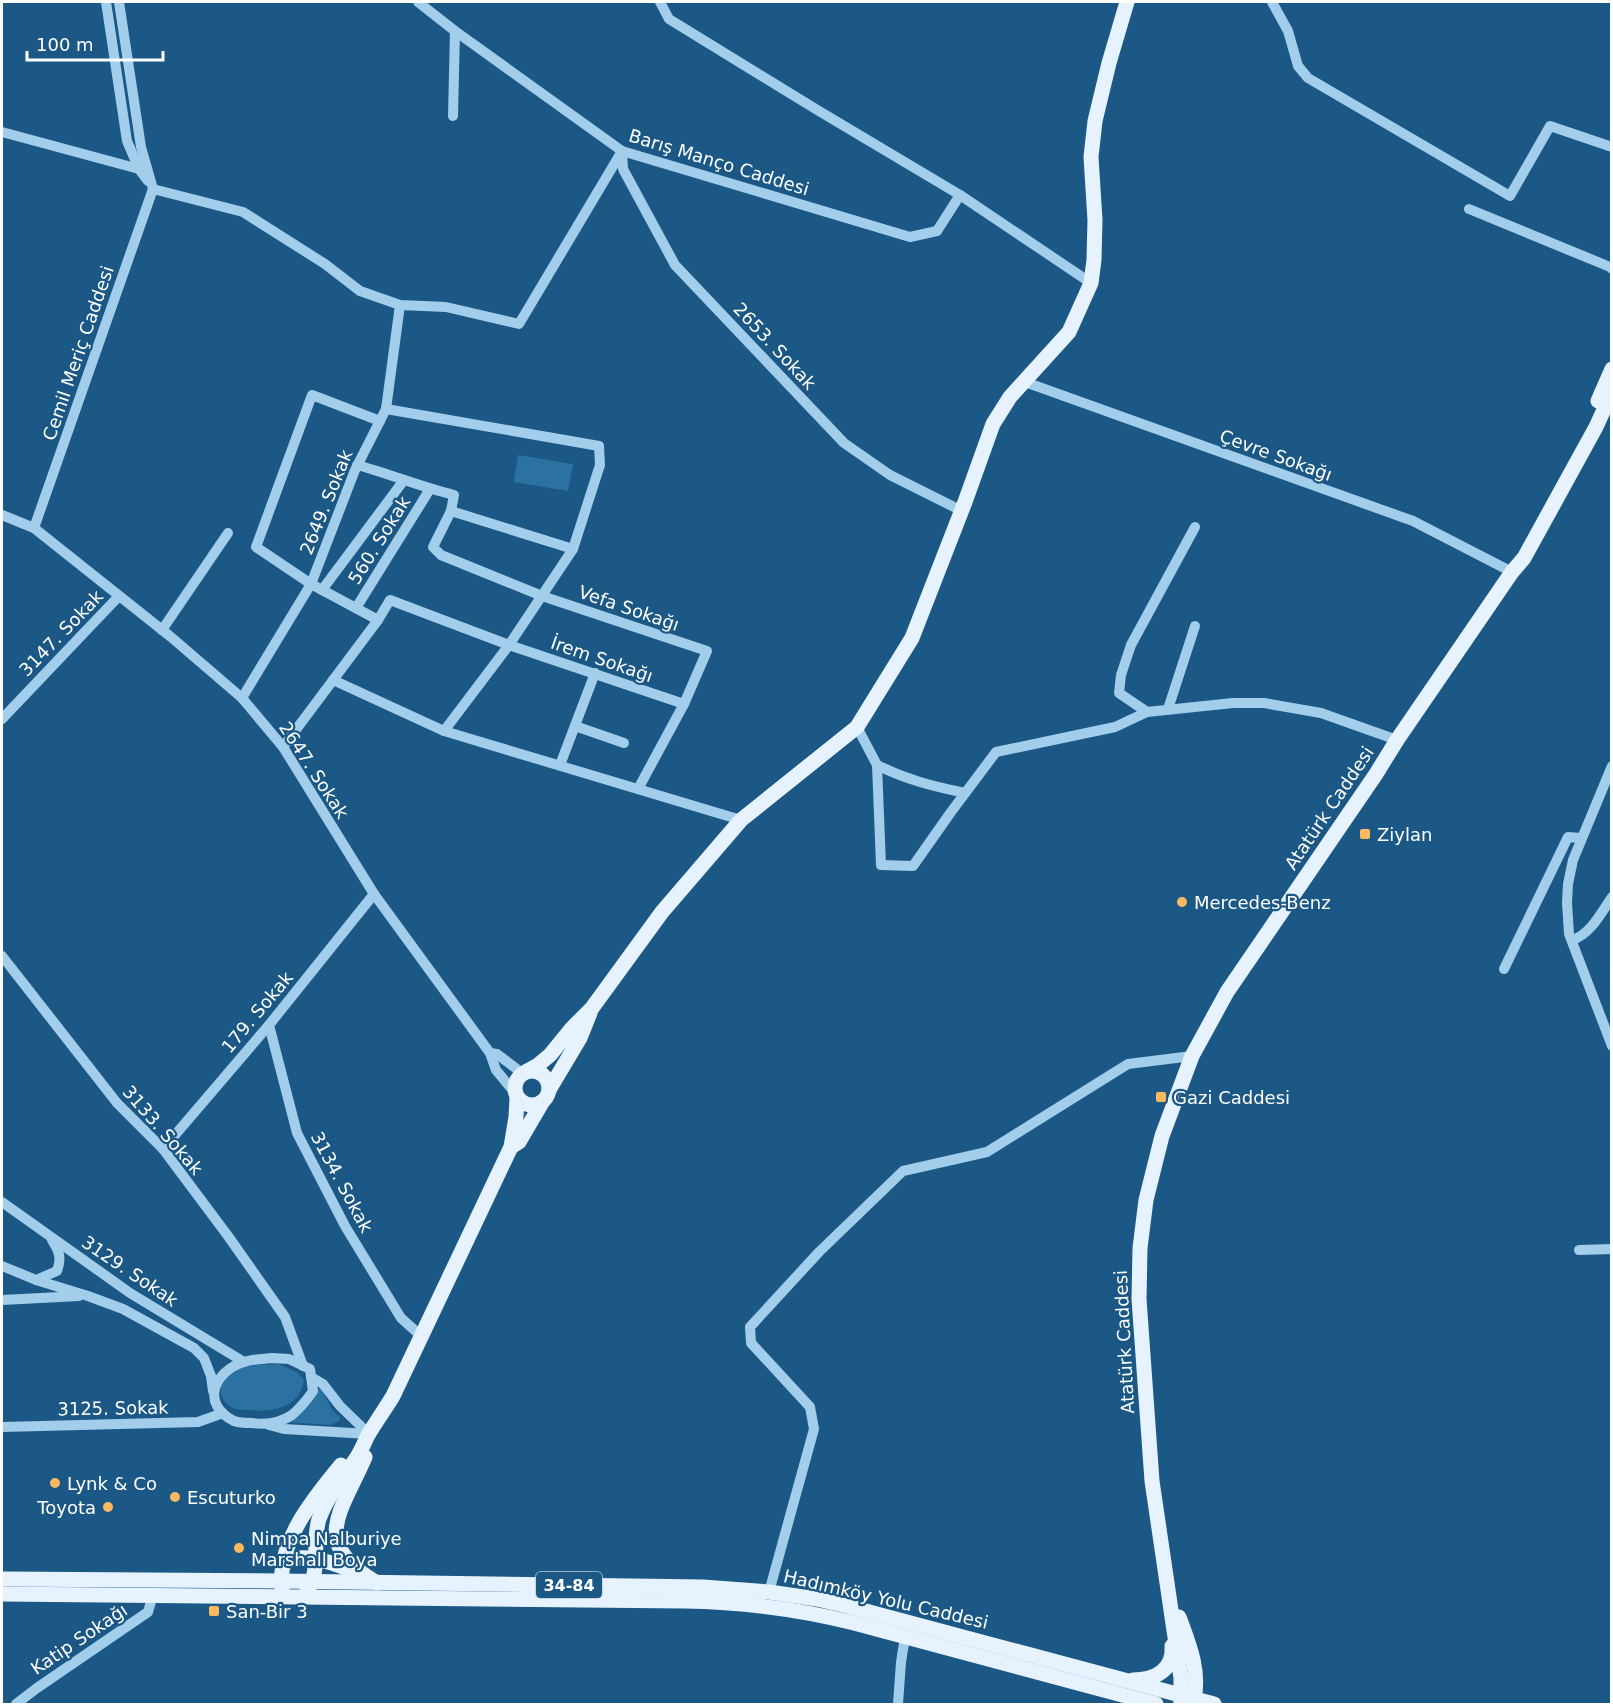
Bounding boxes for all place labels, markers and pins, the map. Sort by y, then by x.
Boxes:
place label: Ziylan [1377,824,1432,845]
marker: Ziylan [1358,827,1372,841]
place label: Mercedes-Benz [1194,892,1331,913]
marker: Mercedes-Benz [1175,895,1189,909]
place label: Gazi Caddesi [1173,1087,1290,1108]
marker: Gazi Caddesi [1154,1090,1168,1104]
place label: Lynk & Co [67,1473,157,1494]
marker: Lynk & Co [48,1476,62,1490]
place label: Escuturko [187,1487,276,1508]
marker: Escuturko [168,1490,182,1504]
place label: Toyota [36,1497,96,1518]
marker: Toyota [101,1500,115,1514]
place label: Nimpa Nalburiye Marshall Boya [251,1528,402,1570]
marker: Nimpa Nalburiye Marshall Boya [232,1541,246,1555]
place label: San-Bir 3 [226,1601,308,1622]
marker: San-Bir 3 [207,1604,221,1618]

